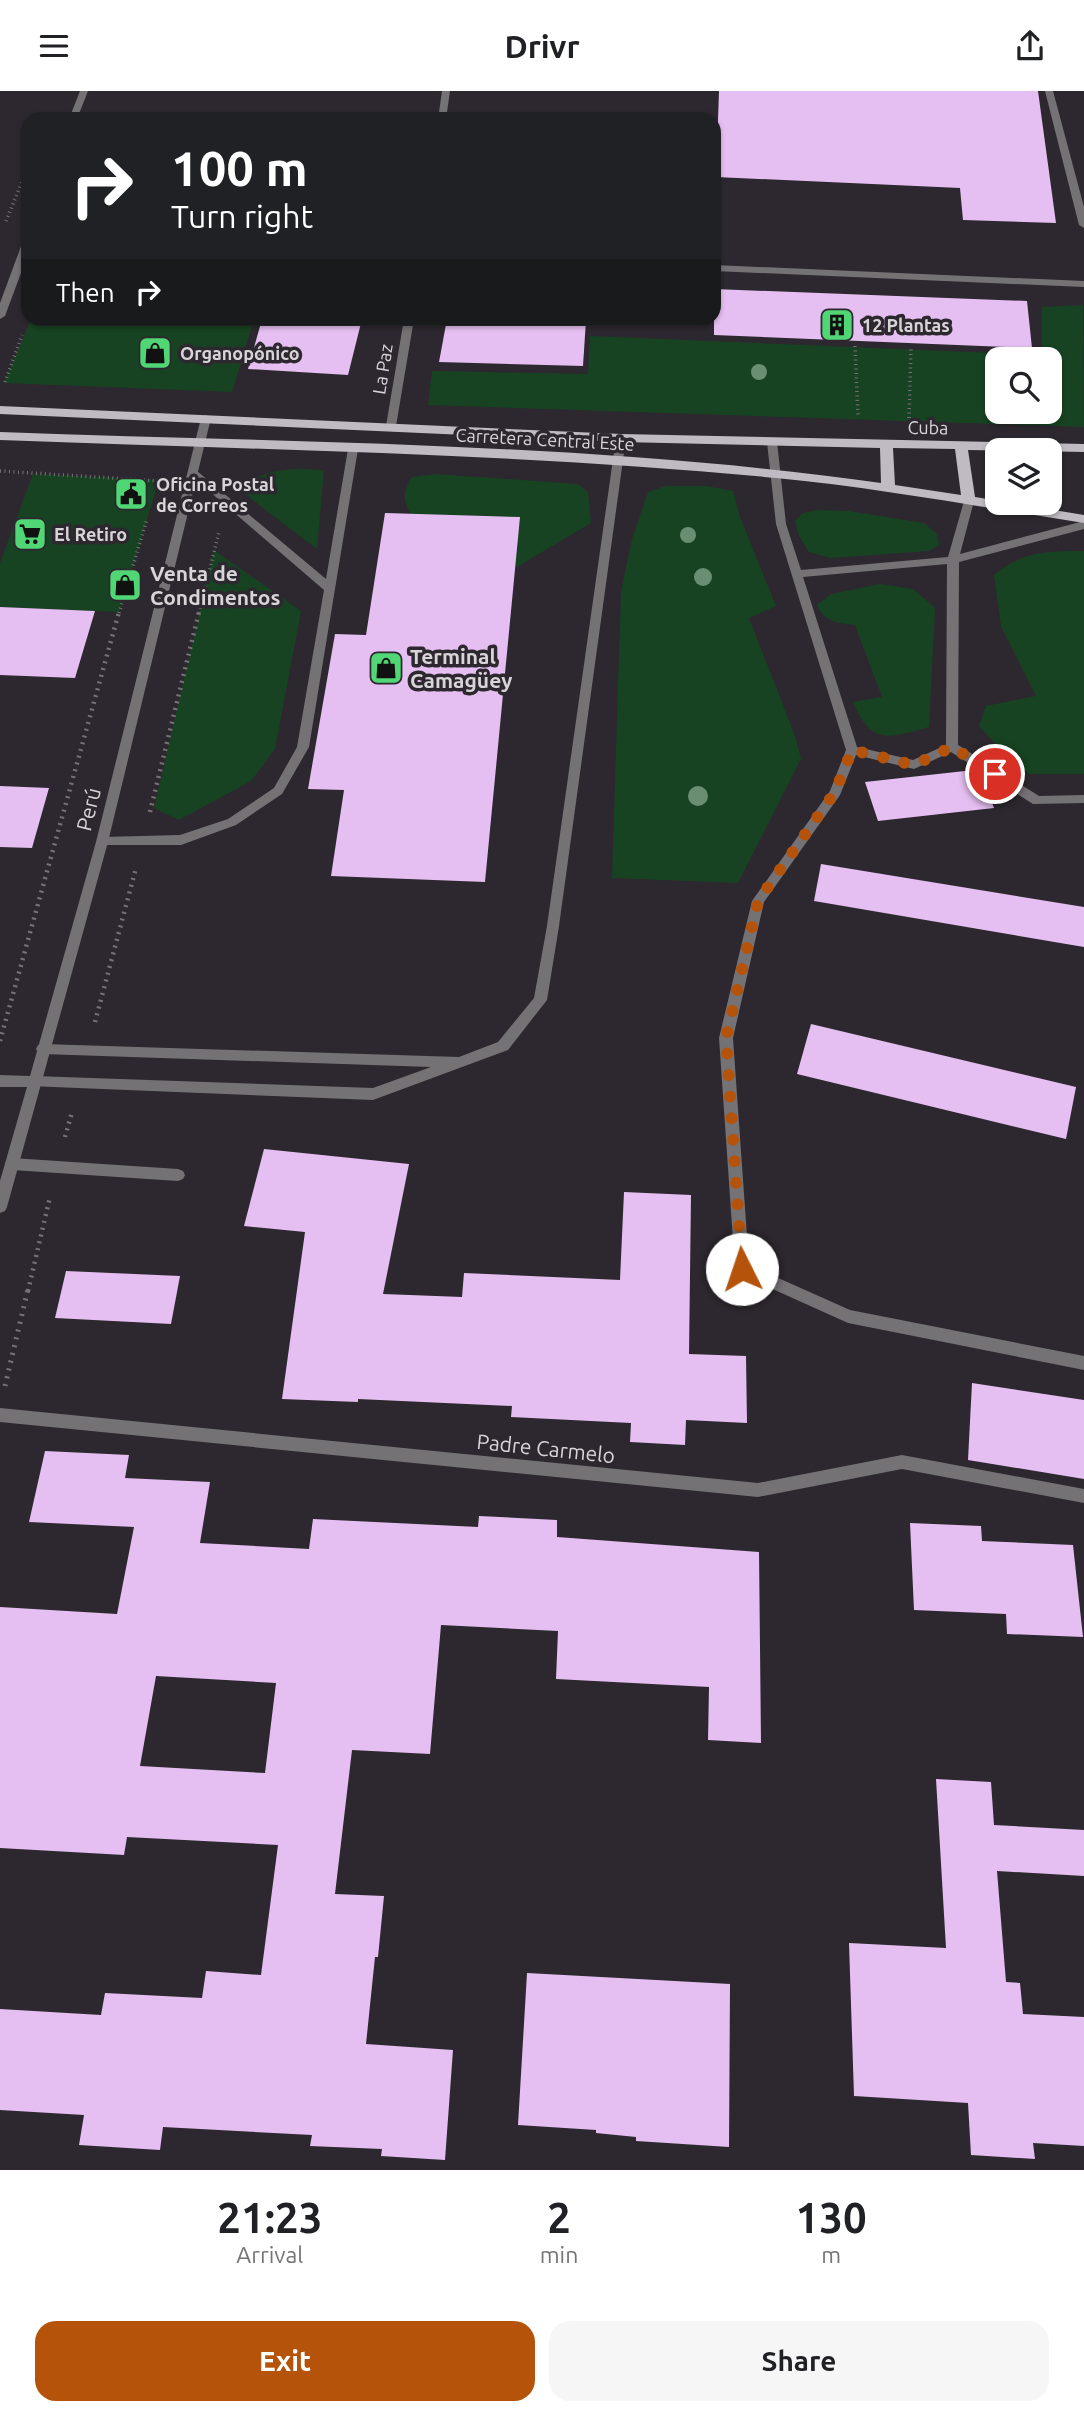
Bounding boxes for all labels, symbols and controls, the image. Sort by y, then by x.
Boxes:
icon: menu [35,27,73,65]
icon: share [1011,27,1049,65]
text: Drivr [504,28,580,64]
icon: right [56,140,147,231]
text: 100 m [171,140,308,195]
text: Turn right [171,198,313,234]
icon: right [129,273,167,311]
text: Then [56,278,115,307]
building icon: 12 Plantas [818,306,856,344]
place label: 12 Plantas [862,315,950,335]
shop icon: Organopónico [136,334,174,372]
street label: La Paz [368,342,396,396]
place label: Organopónico [180,343,300,363]
map controls [985,347,1062,515]
button: search [985,347,1062,424]
street label: Cuba [907,417,949,437]
street label: Carretera Central Este [455,424,635,454]
button: layers [985,438,1062,515]
place label: Oficina Postal de Correos [156,474,275,515]
public building icon: Oficina Postal de Correos [112,475,150,513]
supermarket icon: El Retiro [11,515,49,553]
place label: El Retiro [54,524,127,544]
place label: Venta de Condimentos [150,561,280,609]
shop icon: Venta de Condimentos [106,566,144,604]
place label: Terminal Camagüey [410,644,512,692]
shop icon: Terminal Camagüey [367,649,405,687]
pin [965,744,1025,804]
icon: arrive [976,755,1014,793]
street label: Perú [71,785,105,833]
position arrow [705,1232,779,1306]
street label: Padre Carmelo [476,1429,616,1467]
text: 21:23 [217,2194,322,2241]
text: 2 [547,2194,571,2241]
text: 130 [796,2194,867,2241]
text: Arrival [236,2242,303,2267]
text: min [540,2242,578,2267]
text: m [821,2242,841,2267]
button: Exit [35,2321,535,2401]
button: Share [549,2321,1049,2401]

